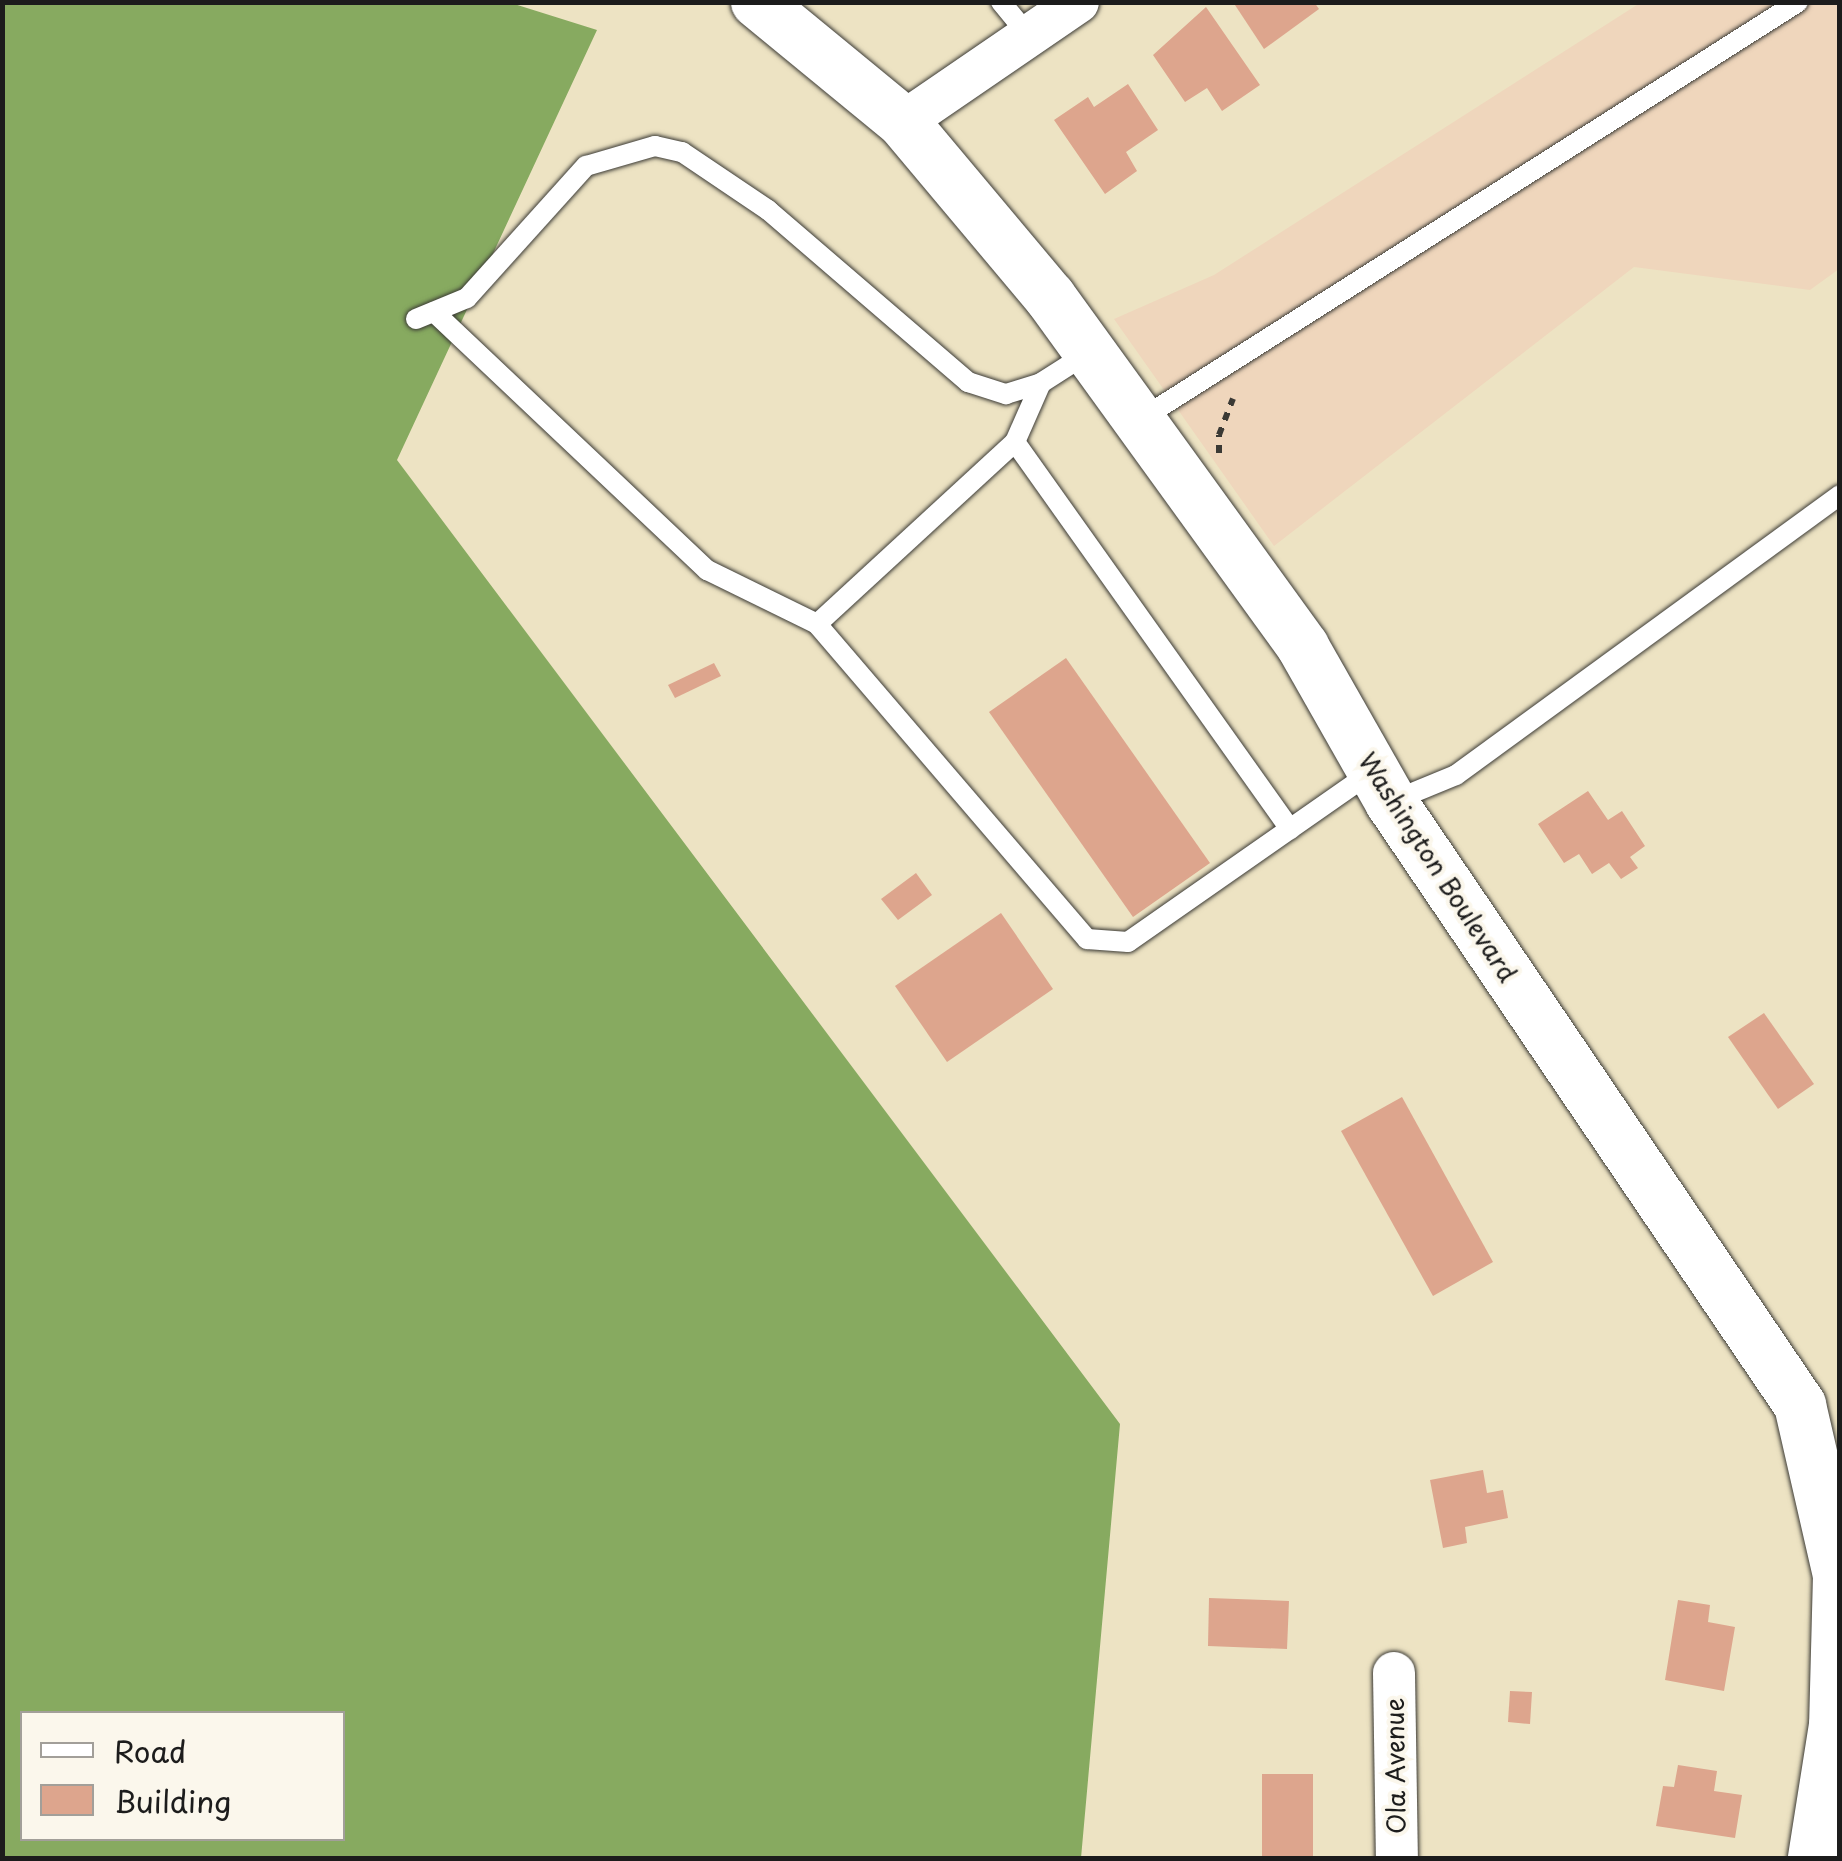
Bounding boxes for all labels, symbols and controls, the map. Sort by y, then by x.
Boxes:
street label: Washington Boulevard [1353,747,1523,987]
street label: Ola Avenue [1379,1698,1411,1834]
legend [20,1711,345,1841]
text: Road [114,1728,187,1773]
text: Building [114,1778,231,1823]

